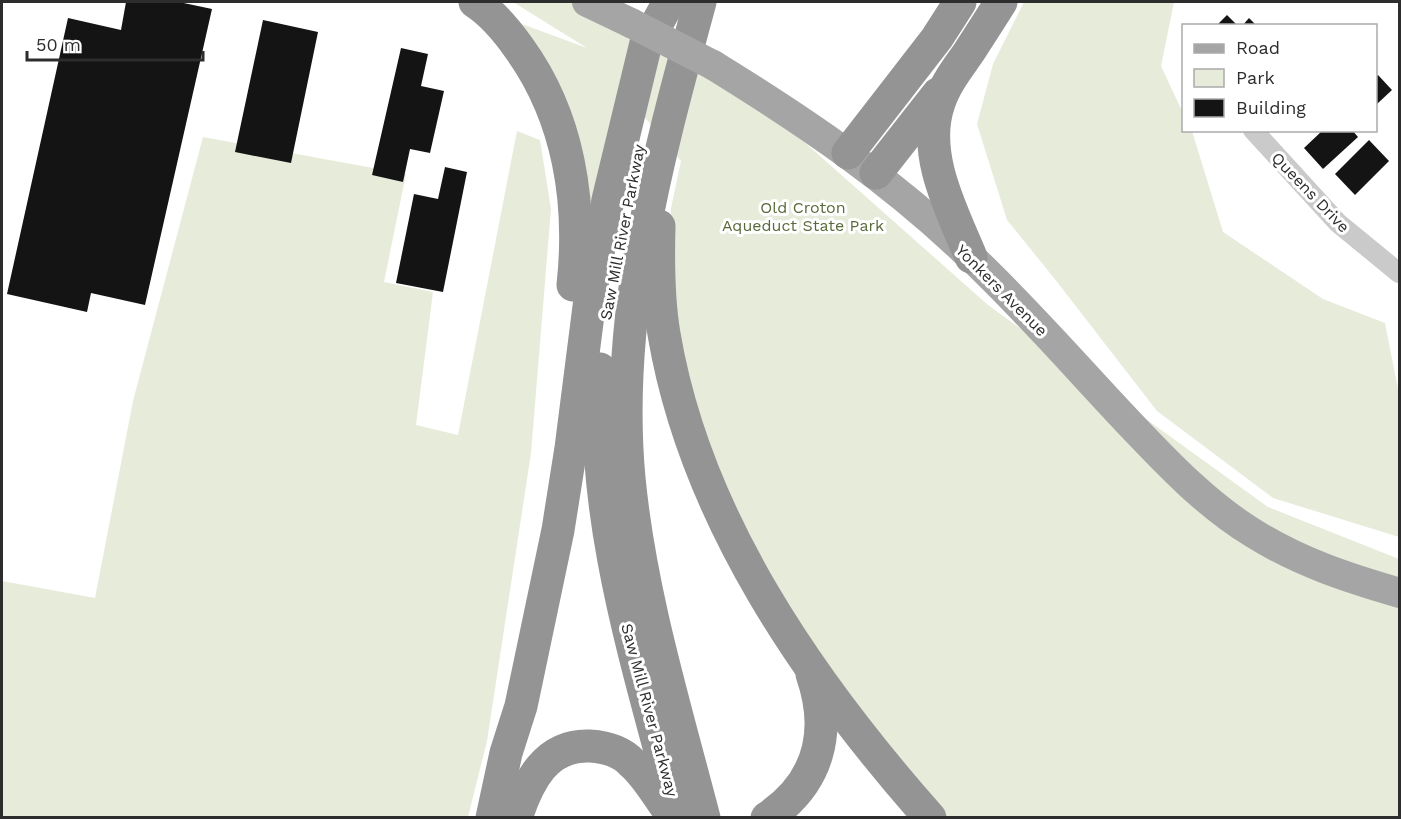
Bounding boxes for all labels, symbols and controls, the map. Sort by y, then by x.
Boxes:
scale bar [27,24,202,62]
legend [1182,24,1377,132]
text: 50 m [36,34,81,55]
text: Road [1236,37,1280,58]
text: Park [1236,67,1275,88]
text: Building [1236,97,1306,118]
street label: Saw Mill River Parkway [596,142,649,322]
street label: Queens Drive [1268,148,1354,236]
park label: Old Croton Aqueduct State Park [722,198,884,235]
street label: Yonkers Avenue [952,241,1051,340]
street label: Saw Mill River Parkway [617,621,682,800]

